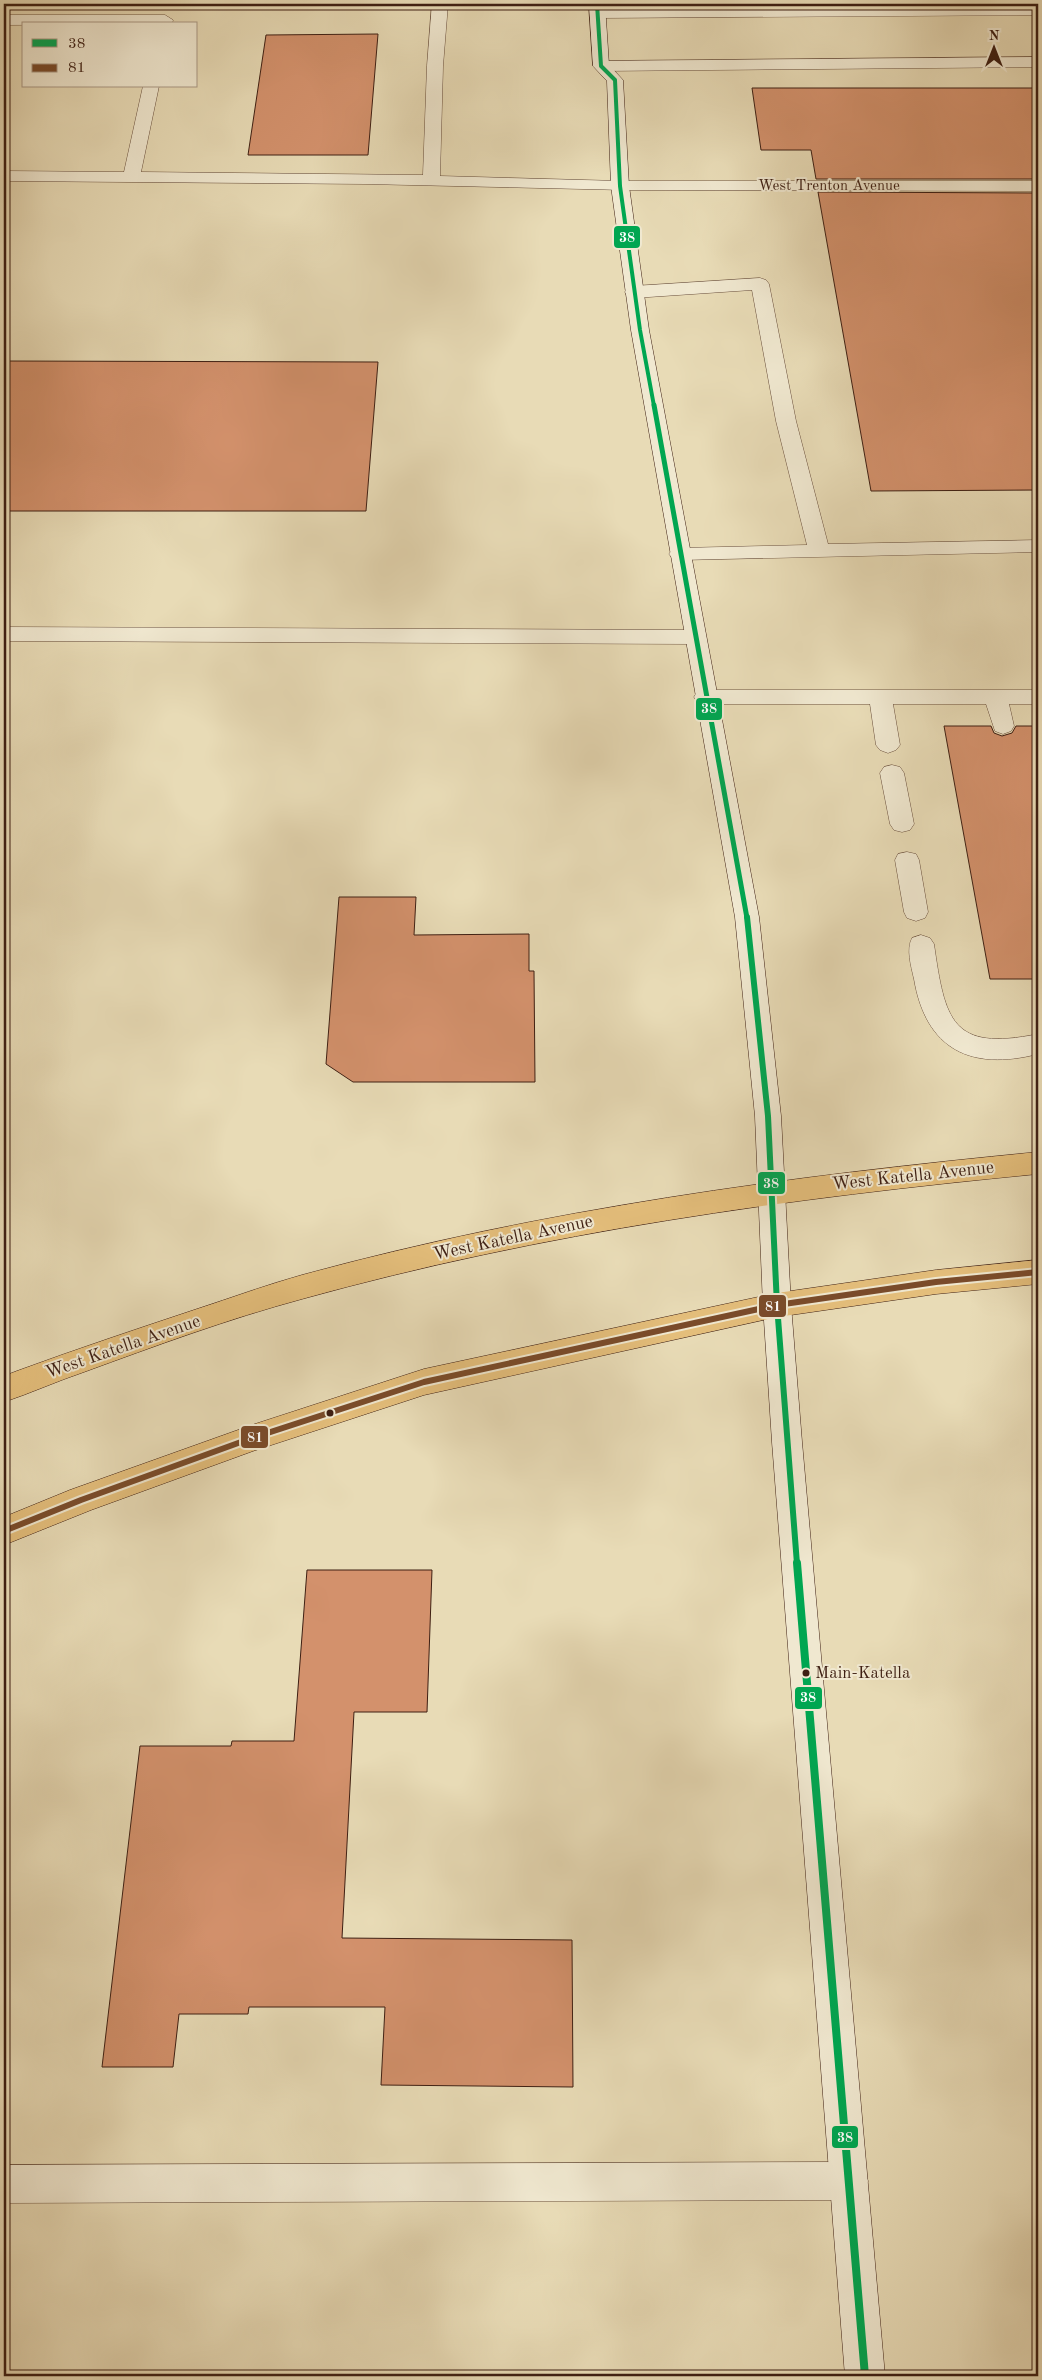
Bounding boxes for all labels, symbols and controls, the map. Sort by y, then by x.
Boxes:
legend [22,22,198,88]
north arrow [970,22,1020,72]
text: N [989,29,1000,43]
text: 38 [68,37,85,52]
text: 81 [68,61,85,76]
street label: West Trenton Avenue [758,179,900,194]
line badge: 38 [613,225,641,249]
text: 38 [619,231,635,245]
line badge: 38 [695,697,723,721]
text: 38 [701,702,717,716]
street label: West Katella Avenue [831,1159,995,1193]
line badge: 38 [757,1171,786,1195]
text: 38 [763,1177,779,1191]
street label: West Katella Avenue [431,1212,595,1264]
line badge: 81 [758,1294,787,1318]
text: 81 [765,1300,781,1314]
street label: West Katella Avenue [43,1312,203,1382]
unlabelled marker [325,1408,335,1418]
line badge: 81 [240,1425,269,1449]
text: 81 [247,1431,263,1445]
place label: Main-Katella [815,1665,911,1682]
marker: Main-Katella [801,1668,811,1678]
line badge: 38 [794,1686,823,1710]
text: 38 [800,1691,816,1705]
line badge: 38 [831,2125,859,2149]
text: 38 [837,2131,853,2145]

